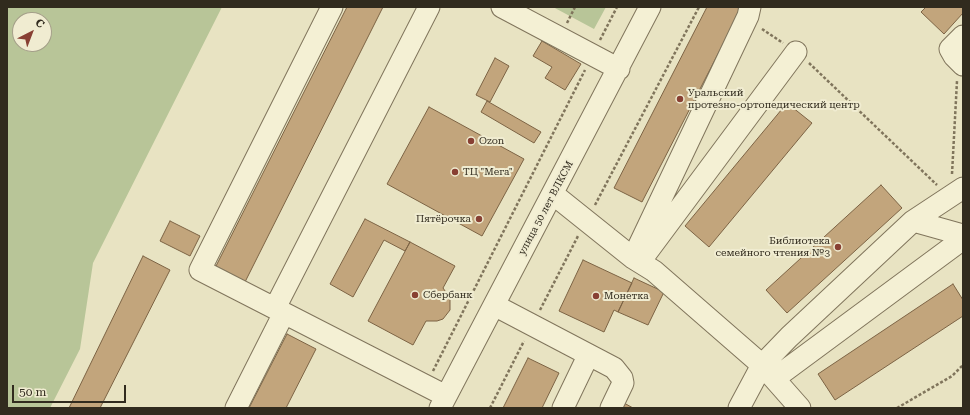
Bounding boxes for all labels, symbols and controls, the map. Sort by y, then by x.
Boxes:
north arrow [12,12,52,52]
text: С [32,16,47,31]
place label: Уральский протезно-ортопедический центр [688,87,860,110]
marker: Уральский протезно-ортопедический центр [675,94,685,104]
place label: Ozon [479,135,504,147]
marker: Ozon [466,136,476,146]
street label: улица 50 лет ВЛКСМ [516,159,576,257]
place label: ТЦ "Мега" [463,166,512,178]
marker: ТЦ "Мега" [450,167,460,177]
place label: Пятёрочка [416,213,471,225]
marker: Пятёрочка [474,214,484,224]
place label: Библиотека семейного чтения №3 [715,235,830,258]
marker: Библиотека семейного чтения №3 [833,242,843,252]
place label: Сбербанк [423,289,473,301]
marker: Сбербанк [410,290,420,300]
place label: Монетка [604,290,649,302]
marker: Монетка [591,291,601,301]
scale bar [14,377,128,403]
text: 50 m [19,385,46,399]

